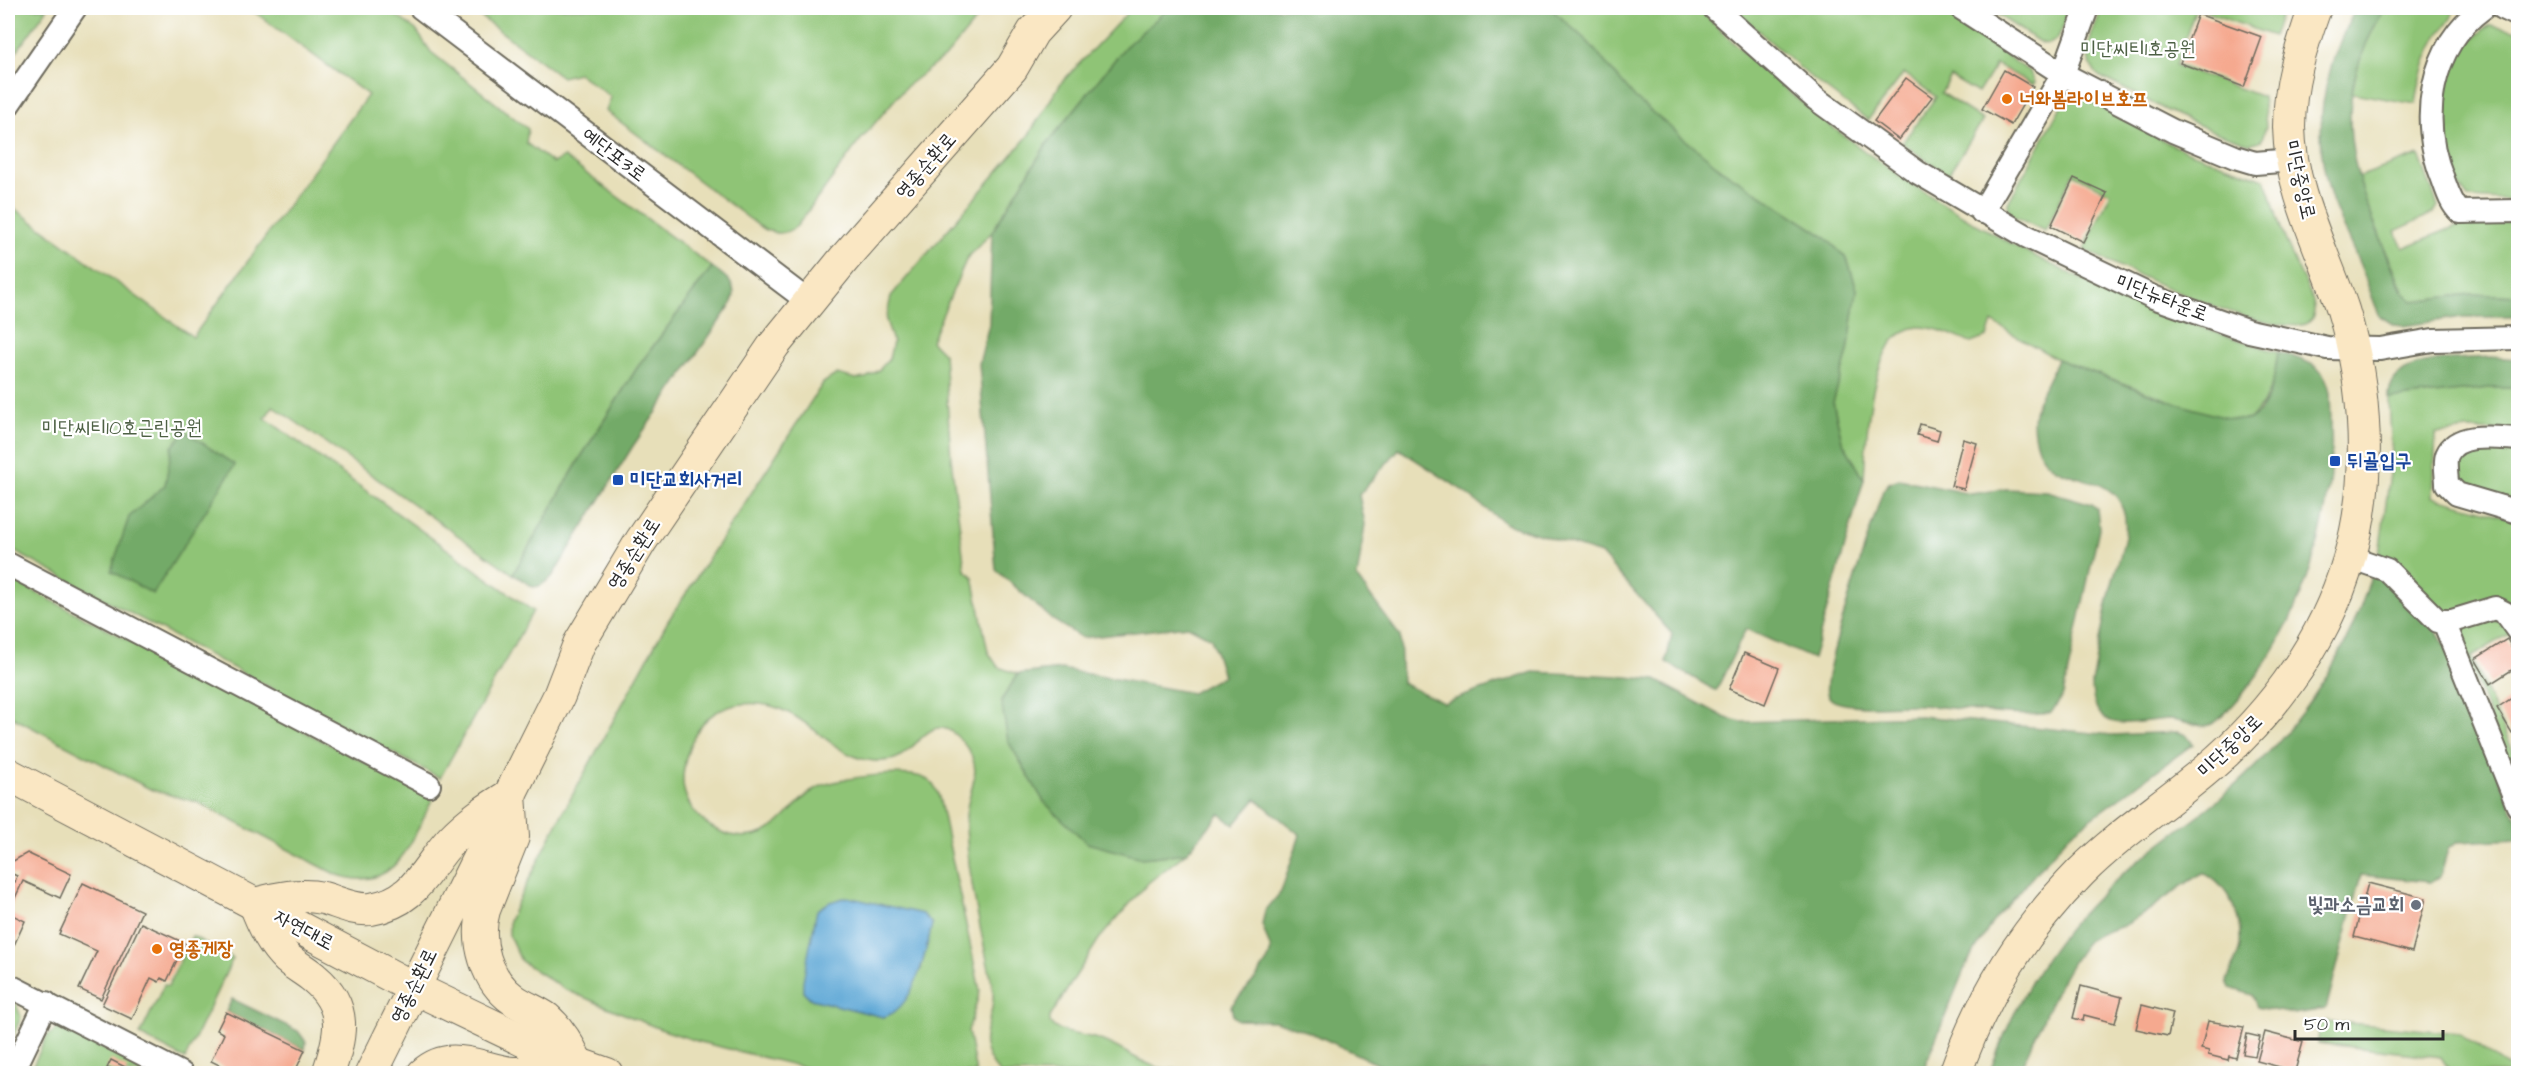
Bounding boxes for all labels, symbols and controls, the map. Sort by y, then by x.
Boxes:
park label: 미단씨티1호공원 [2080,35,2196,63]
place label: 너와봄라이브호프 [2019,85,2148,113]
marker: 너와봄라이브호프 [2000,92,2014,106]
street label: 예단포3로 [576,121,652,189]
street label: 영종순환로 [889,126,963,206]
street label: 미단중앙로 [2277,138,2323,222]
street label: 미단뉴타운로 [2112,268,2212,328]
park label: 미단씨티10호근린공원 [42,414,202,442]
place label: 뒤골입구 [2347,447,2411,475]
marker: 뒤골입구 [2328,454,2342,468]
place label: 미단교회사거리 [630,466,743,494]
marker: 미단교회사거리 [611,473,625,487]
street label: 영종순환로 [601,512,667,596]
street label: 미단중앙로 [2191,708,2269,784]
place label: 빛과소금교회 [2307,891,2404,919]
marker: 빛과소금교회 [2409,898,2423,912]
street label: 자연대로 [269,903,339,957]
place label: 영종게장 [169,935,233,963]
marker: 영종게장 [150,942,164,956]
street label: 영종순환로 [384,944,444,1028]
scale bar [2295,1003,2444,1041]
text: 50 m [2304,1012,2349,1037]

